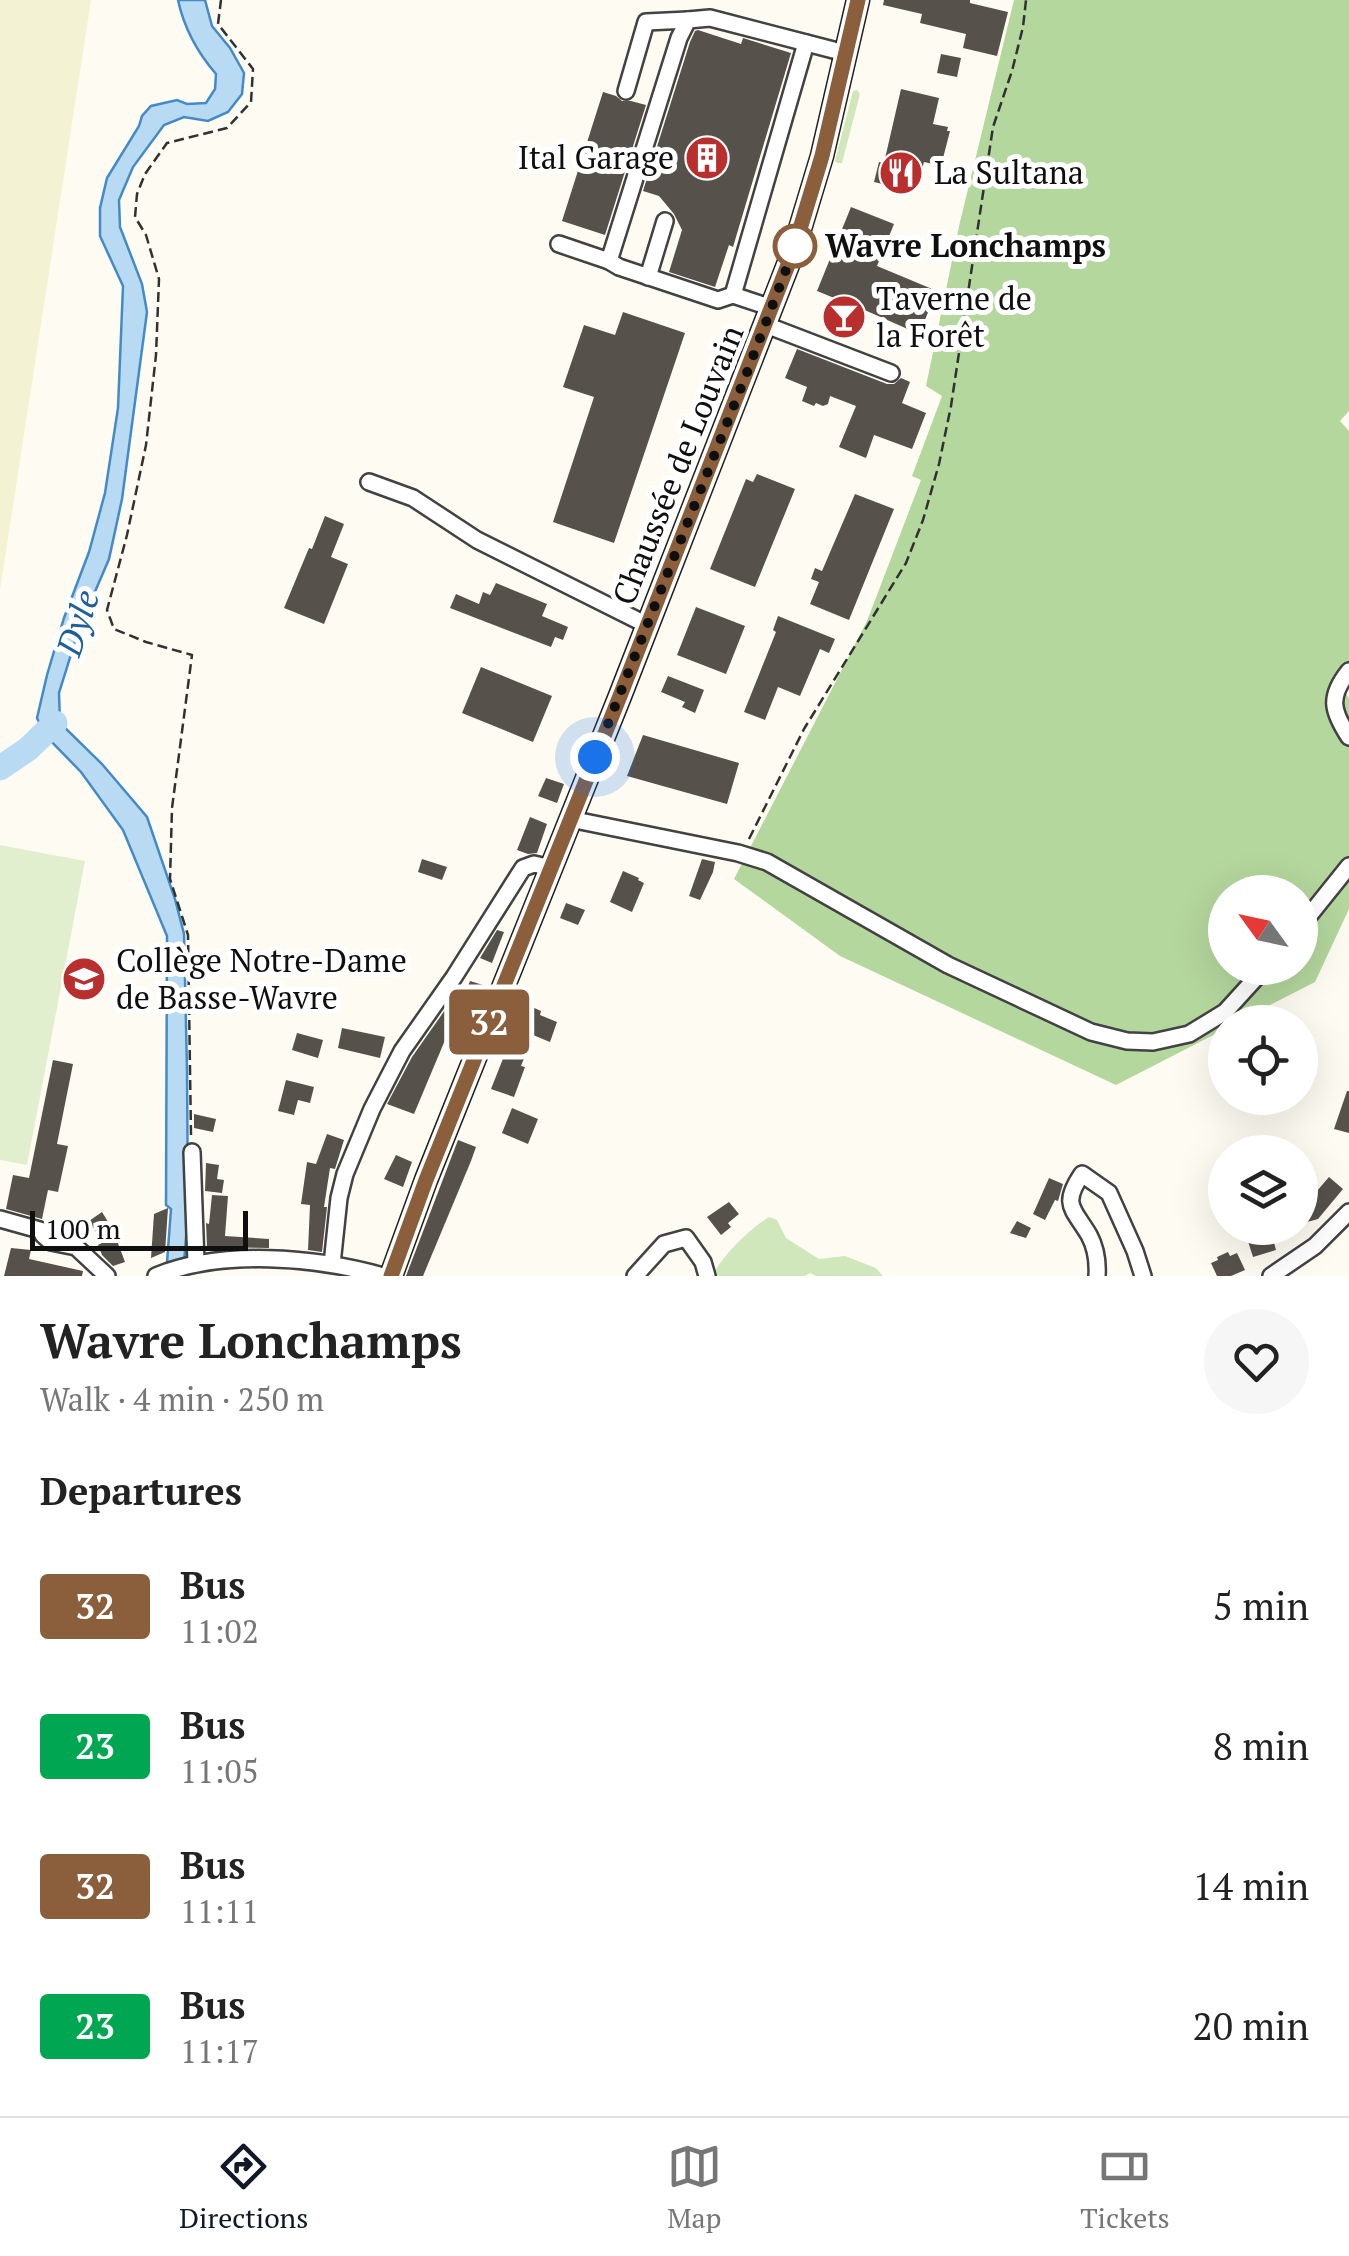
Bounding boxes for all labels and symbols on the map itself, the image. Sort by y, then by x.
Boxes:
building icon: Ital Garage [684,135,730,181]
place label: Ital Garage [518,136,674,178]
restaurant icon: La Sultana [878,150,924,196]
place label: La Sultana [934,151,1084,193]
place label: Wavre Lonchamps [825,224,1106,266]
marker: Wavre Lonchamps [774,225,816,267]
place label: Taverne de la Forêt [876,277,1032,356]
bar icon: Taverne de la Forêt [821,294,867,340]
street label: Chaussée de Louvain [602,319,752,611]
water label: Dyle [45,584,109,662]
your location [570,732,620,782]
north arrow [1208,875,1318,985]
place label: Collège Notre-Dame de Basse-Wavre [116,939,407,1018]
school or university icon: Collège Notre-Dame de Basse-Wavre [61,956,107,1002]
line badge: 32 [444,990,534,1054]
scale bar [30,1206,248,1250]

